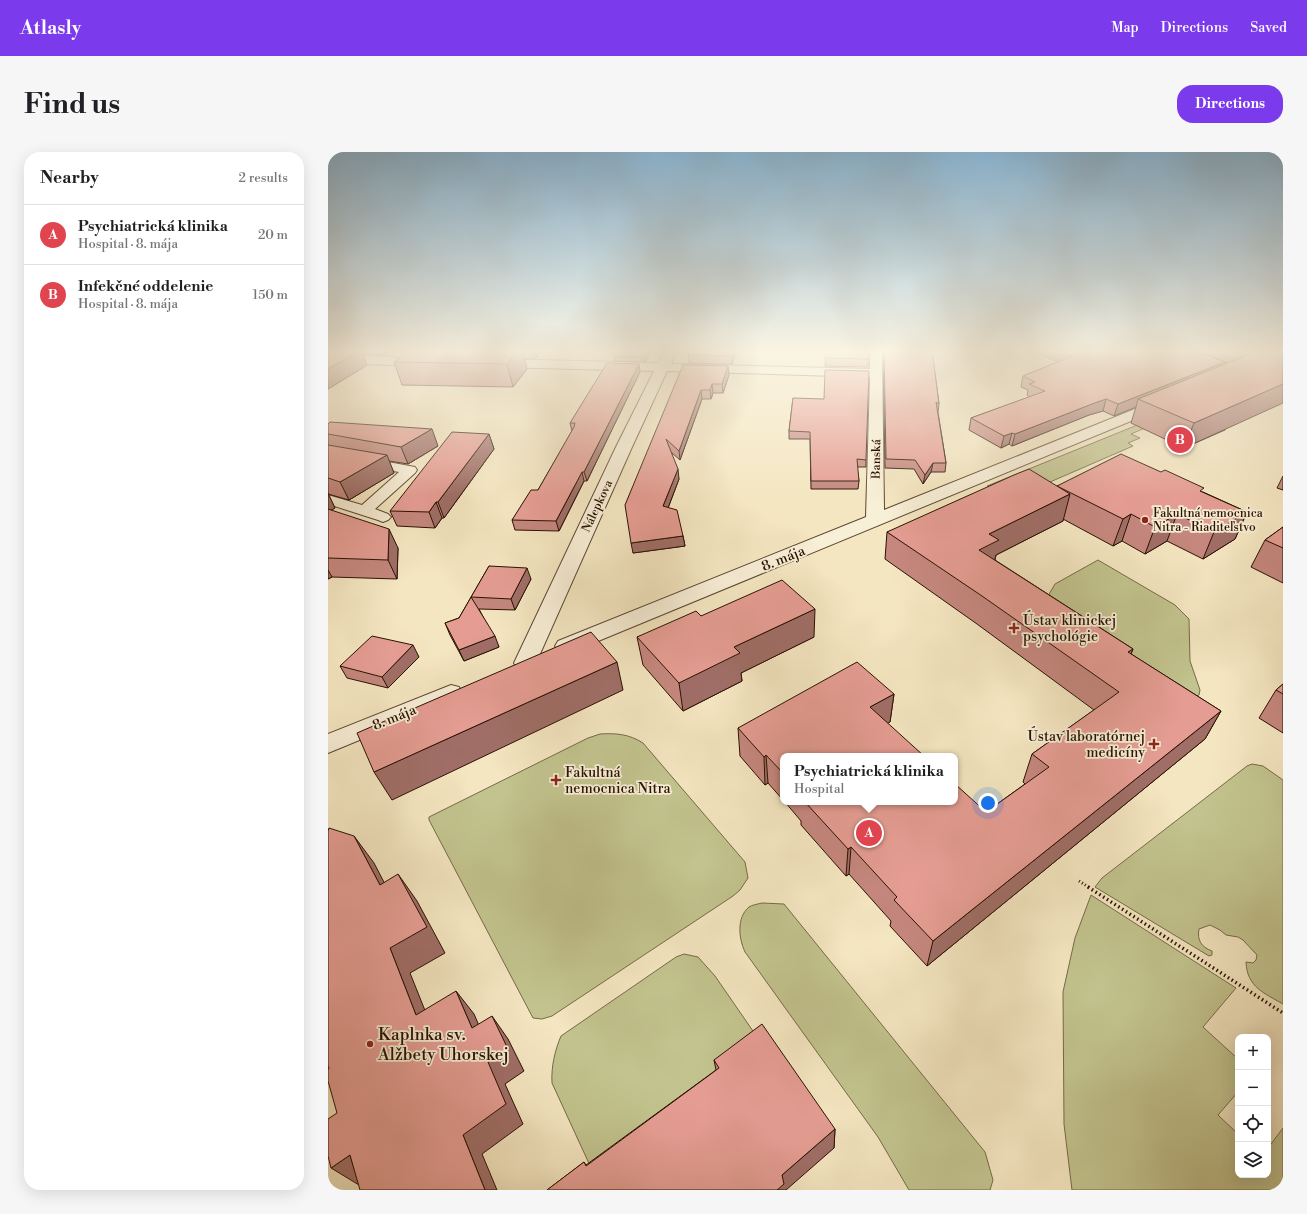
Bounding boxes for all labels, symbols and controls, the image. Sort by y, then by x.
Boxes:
text: Atlasly [20,16,81,40]
text: Map [1111,19,1139,37]
text: Directions [1161,19,1228,37]
text: Saved [1250,19,1287,37]
button: Directions [1177,85,1283,123]
text: Find us [24,87,120,122]
text: Nearby [40,167,99,189]
text: 2 results [239,170,288,186]
text: Psychiatrická klinika [78,217,228,236]
text: A [48,227,58,243]
text: 20 m [258,227,288,243]
text: Hospital · 8. mája [78,236,178,252]
text: Infekčné oddelenie [78,277,213,296]
text: B [48,287,58,303]
text: 150 m [253,287,288,303]
text: Hospital · 8. mája [78,296,178,312]
pin: B [1167,425,1193,455]
street label: Banská [869,438,884,480]
street label: Nálepkova [579,477,616,535]
place label: Fakultná nemocnica Nitra - Riaditeľstvo [1153,506,1264,535]
marker: Fakultná nemocnica Nitra - Riaditeľstvo [1140,515,1150,525]
street label: 8. mája [759,542,809,576]
place label: Ústav klinickej psychológie [1023,610,1116,646]
marker: Ústav klinickej psychológie [1008,622,1020,634]
street label: 8. mája [370,701,420,735]
place label: Ústav laboratórnej medicíny [1027,726,1145,762]
marker: Ústav laboratórnej medicíny [1148,738,1160,750]
popup [780,753,958,805]
text: Psychiatrická klinika [794,762,944,781]
place label: Fakultná nemocnica Nitra [565,764,671,798]
marker: Fakultná nemocnica Nitra [550,774,562,786]
text: Hospital [794,781,844,797]
your location [978,793,998,813]
pin: A [856,818,882,848]
place label: Kaplnka sv. Alžbety Uhorskej [377,1024,509,1066]
map controls [1235,1034,1271,1178]
button: + [1235,1034,1271,1070]
marker: Kaplnka sv. Alžbety Uhorskej [365,1039,375,1049]
button: − [1235,1070,1271,1106]
button: locate [1235,1106,1271,1142]
button: layers [1235,1142,1271,1178]

